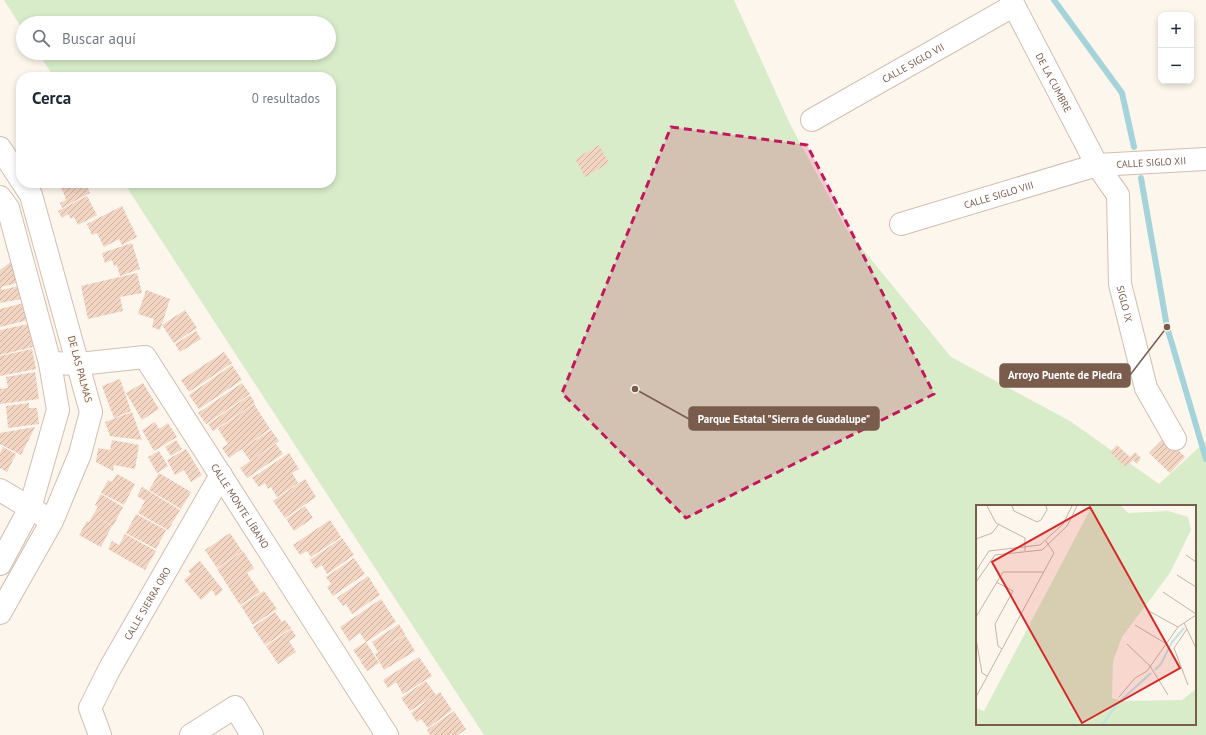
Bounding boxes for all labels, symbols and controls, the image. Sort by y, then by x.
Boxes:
map controls [1158,12,1194,84]
button: + [1158,12,1194,48]
search box [16,16,336,60]
icon: search [30,27,52,49]
text: Buscar aquí [62,29,136,48]
street label: CALLE SIGLO VII [880,40,946,86]
button: − [1158,48,1194,84]
street label: DE LA CUMBRE [1033,51,1075,114]
text: Cerca [32,87,71,109]
text: 0 resultados [252,90,320,107]
street label: CALLE SIGLO XII [1116,154,1186,170]
street label: CALLE SIGLO VIII [962,178,1035,211]
street label: SIGLO IX [1114,284,1136,323]
street label: DE LAS PALMAS [65,334,95,404]
callout: Arroyo Puente de Piedra [1000,364,1130,387]
text: Arroyo Puente de Piedra [1008,368,1122,382]
callout: Parque Estatal "Sierra de Guadalupe" [689,407,879,430]
text: Parque Estatal "Sierra de Guadalupe" [698,412,870,426]
street label: CALLE MONTE LÍBANO [208,461,272,551]
inset map [976,505,1196,725]
street label: CALLE SIERRA ORO [121,564,173,642]

